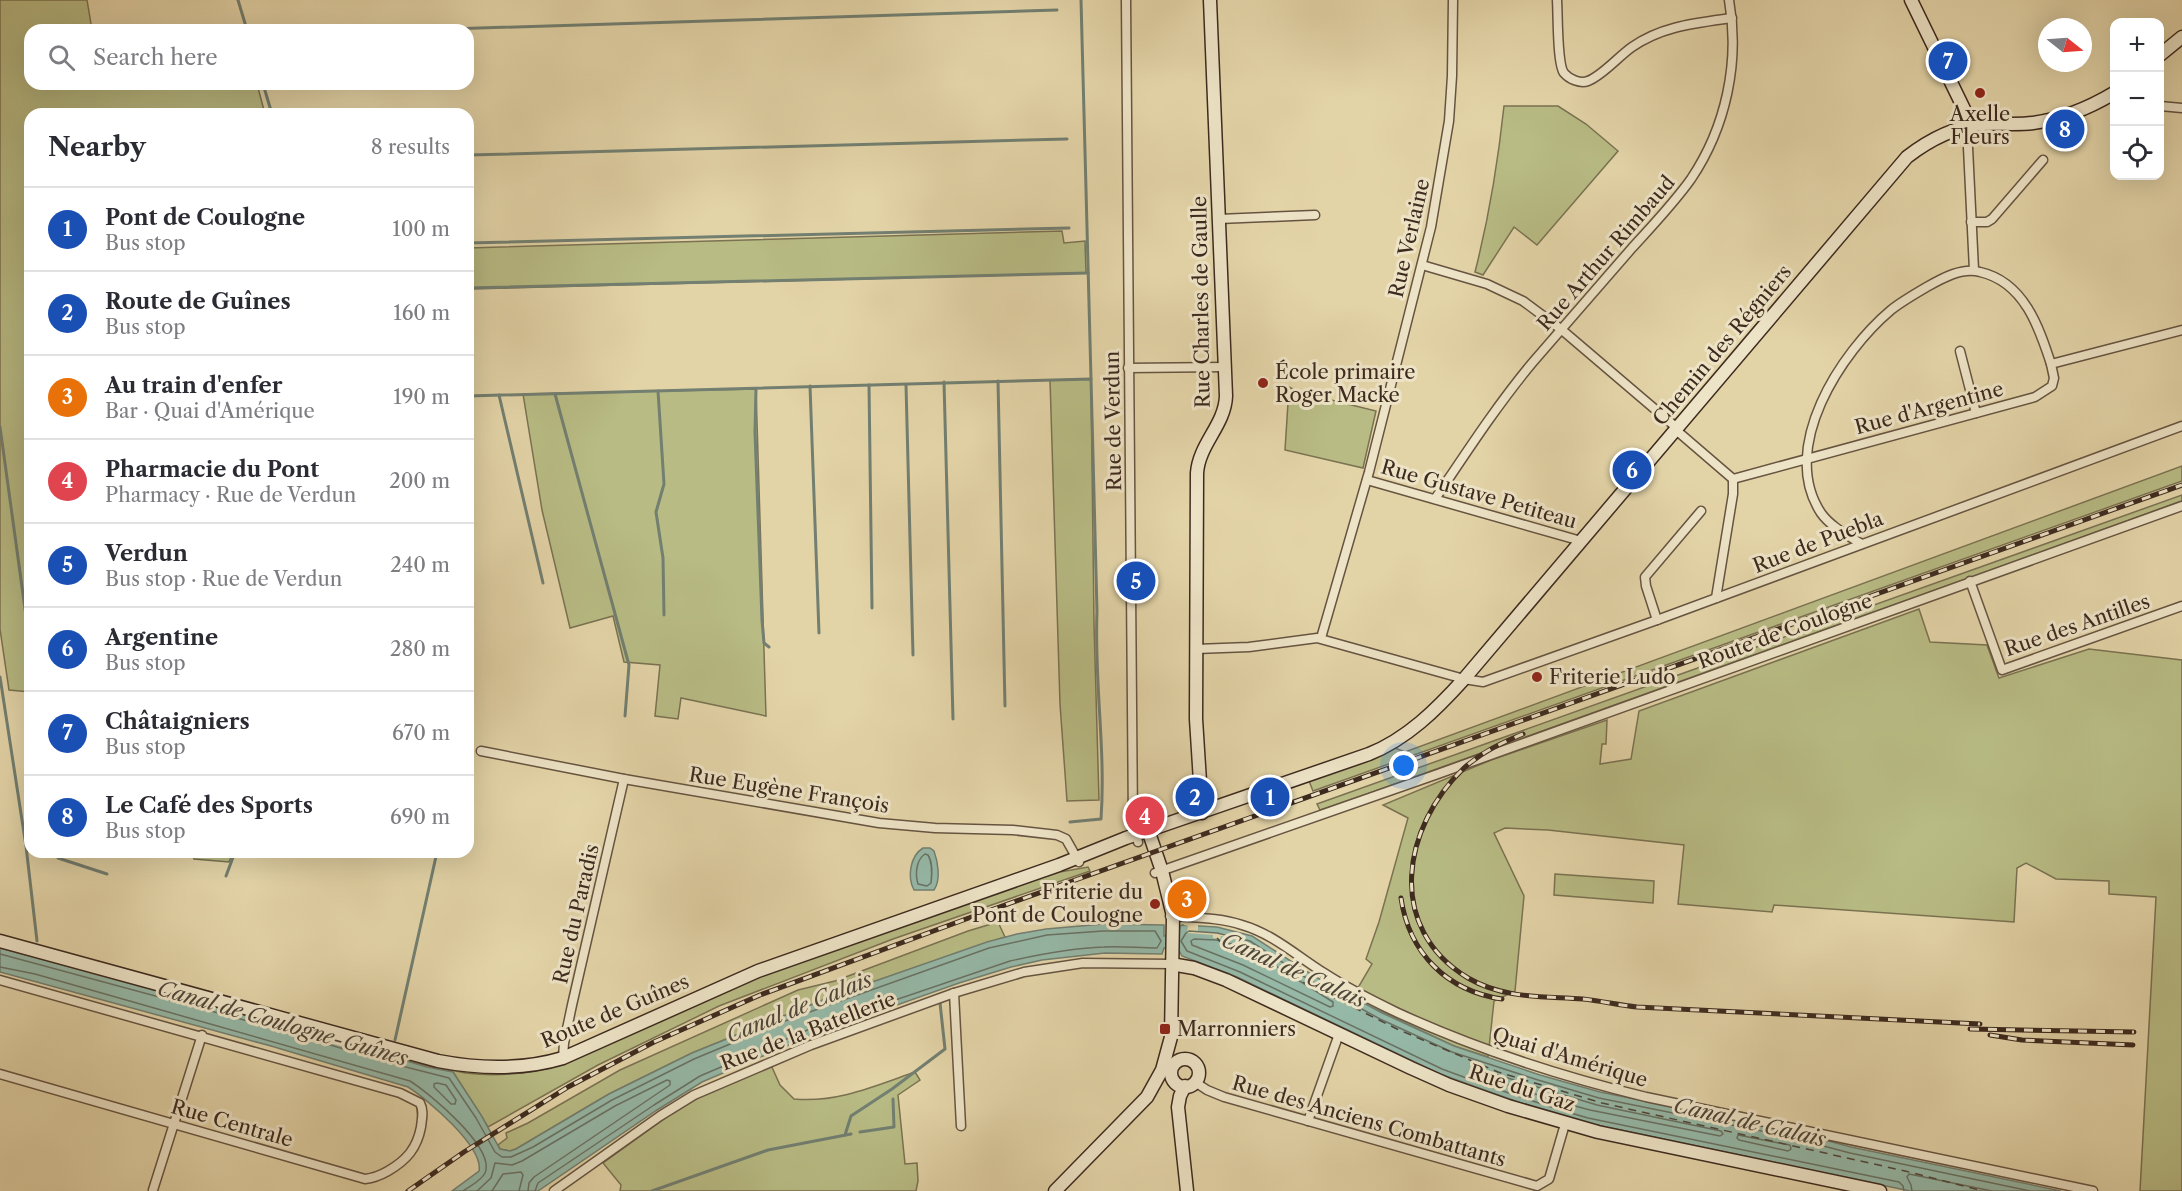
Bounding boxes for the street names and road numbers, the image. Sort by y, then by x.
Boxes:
street label: Rue Arthur Rimbaud [1532,171,1680,335]
street label: Rue Verlaine [1384,176,1434,300]
street label: Rue Charles de Gaulle [1187,196,1215,408]
street label: Chemin des Régniers [1648,260,1796,430]
street label: Rue de Verdun [1100,350,1126,491]
street label: Rue d'Argentine [1852,377,2006,439]
street label: Rue Gustave Petiteau [1378,455,1580,533]
street label: Rue de Puebla [1750,506,1887,578]
street label: Route de Coulogne [1695,588,1875,674]
street label: Rue des Antilles [2001,589,2153,661]
street label: Rue Eugène François [687,762,891,818]
street label: Rue du Paradis [548,842,604,986]
street label: Route de Guînes [537,969,693,1053]
street label: Rue de la Batellerie [717,987,899,1075]
street label: Quai d'Amérique [1490,1022,1650,1092]
street label: Rue du Gaz [1466,1060,1578,1116]
street label: Rue des Anciens Combattants [1229,1070,1509,1172]
street label: Rue Centrale [168,1094,296,1152]

